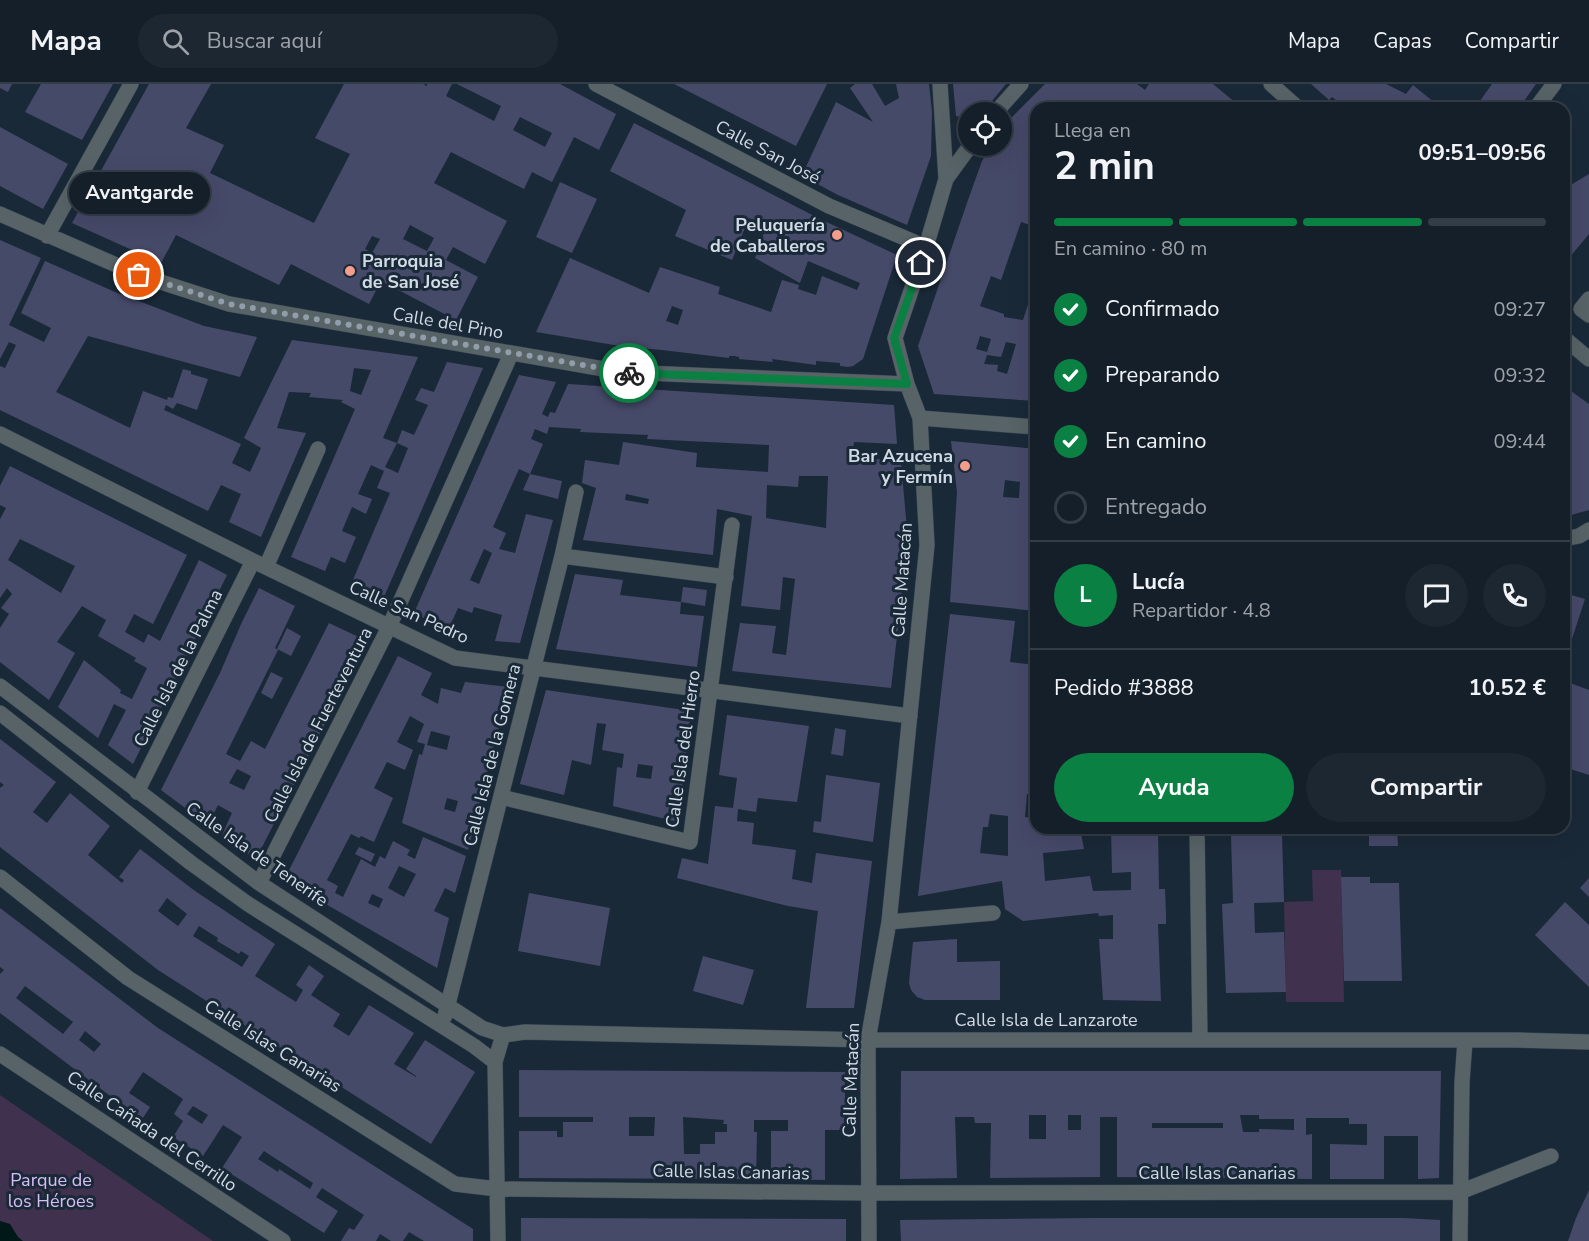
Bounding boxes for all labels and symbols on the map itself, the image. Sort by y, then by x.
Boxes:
street label: Calle San José [711,114,825,190]
callout: Avantgarde [68,173,210,215]
place label: Peluquería de Caballeros [710,213,825,258]
marker: Peluquería de Caballeros [830,228,844,242]
pin [895,237,946,288]
pin [113,249,164,300]
place label: Parroquia de San José [362,249,460,294]
marker: Parroquia de San José [343,264,357,278]
street label: Calle del Pino [391,301,505,345]
courier [599,343,659,403]
place label: Bar Azucena y Fermín [848,444,953,489]
marker: Bar Azucena y Fermín [958,459,972,473]
street label: Calle Matacán [886,522,918,638]
street label: Calle San Pedro [345,575,473,649]
street label: Calle Isla de la Palma [128,585,228,751]
street label: Calle Isla de Fuerteventura [258,623,378,827]
street label: Calle Isla de la Gomera [458,661,526,849]
street label: Calle Isla del Hierro [660,669,706,829]
street label: Calle Isla de Tenerife [181,796,333,912]
street label: Calle Islas Canarias [200,994,346,1098]
street label: Calle Isla de Lanzarote [955,1008,1137,1032]
street label: Calle Matacán [837,1022,865,1138]
street label: Calle Cañada del Cerrillo [62,1065,242,1197]
street label: Calle Islas Canarias [652,1159,810,1185]
street label: Calle Islas Canarias [1138,1161,1296,1185]
park label: Parque de los Héroes [8,1168,94,1213]

